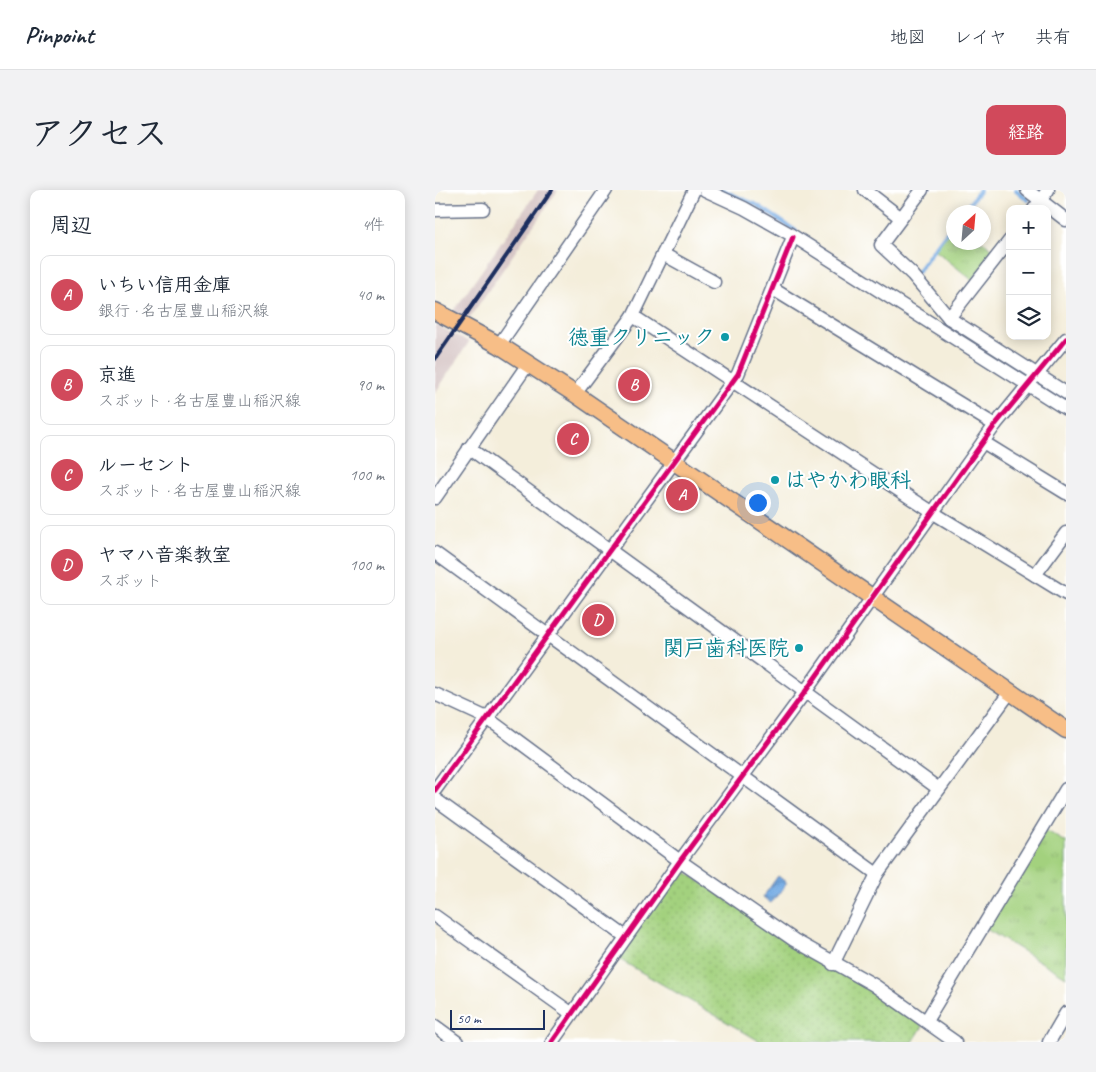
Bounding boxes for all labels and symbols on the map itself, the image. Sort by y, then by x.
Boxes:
north arrow [946,205,991,250]
place label: 徳重クリニック [568,324,715,350]
marker: 徳重クリニック [719,331,731,343]
pin: B [618,366,650,404]
pin: C [557,420,589,458]
place label: はやかわ眼科 [785,467,911,493]
marker: はやかわ眼科 [769,474,781,486]
pin: A [666,476,698,514]
your location [745,490,771,516]
pin: D [582,601,614,639]
place label: 関戸歯科医院 [663,635,789,661]
marker: 関戸歯科医院 [793,642,805,654]
scale bar [450,1007,545,1030]

